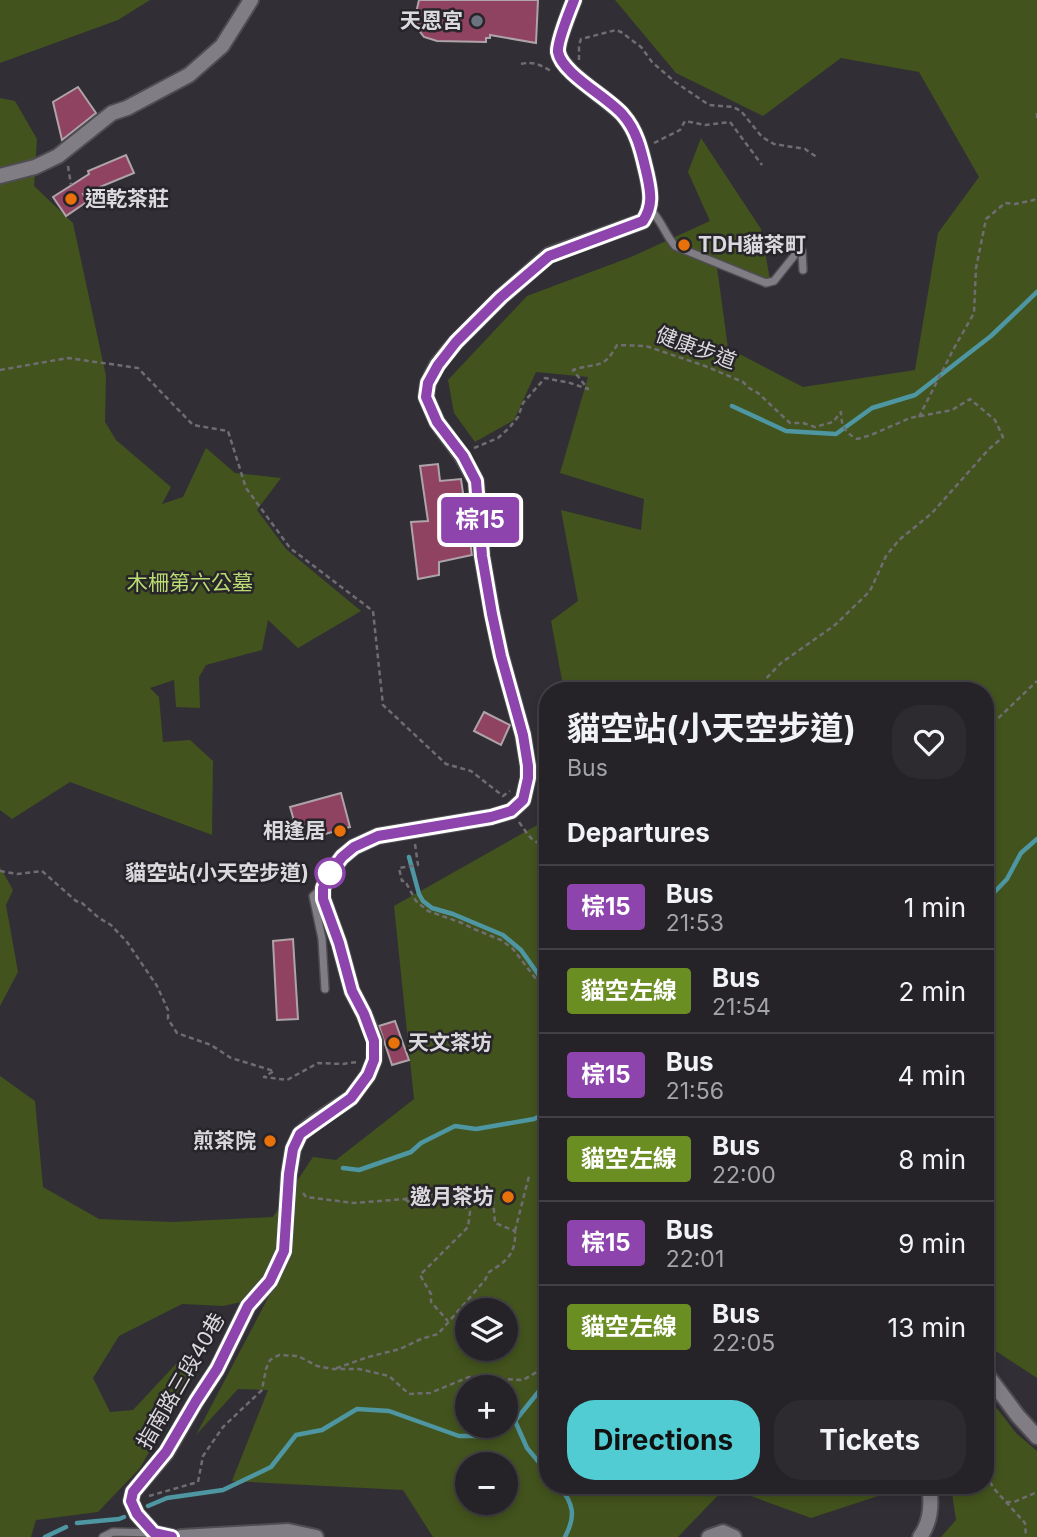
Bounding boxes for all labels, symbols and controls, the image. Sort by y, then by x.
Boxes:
place label: 天恩宮 [400,8,463,33]
marker: 天恩宮 [469,13,485,29]
place label: 迺乾茶莊 [85,186,169,211]
marker: 迺乾茶莊 [63,191,79,207]
place label: TDH貓茶町 [698,232,806,257]
marker: TDH貓茶町 [676,237,692,253]
street label: 健康步道 [652,321,740,374]
line badge: 棕15 [440,497,520,543]
text: 棕15 [455,505,505,534]
park label: 木柵第六公墓 [127,570,253,595]
button: heart [892,705,966,779]
text: 貓空站(小天空步道) [567,708,856,748]
text: Bus [567,754,608,782]
text: Departures [567,817,710,848]
place label: 相逢居 [263,818,326,843]
marker: 相逢居 [332,823,348,839]
marker: 貓空站(小天空步道) [315,858,345,888]
place label: 貓空站(小天空步道) [125,860,309,885]
text: Bus [666,878,714,909]
text: 棕15 [581,892,631,921]
text: 1 min [904,892,966,923]
text: 21:53 [666,909,724,937]
text: Bus [712,962,760,993]
text: 貓空左線 [581,976,677,1005]
text: 2 min [898,976,966,1007]
text: 21:54 [712,993,771,1021]
place label: 天文茶坊 [408,1030,492,1055]
marker: 天文茶坊 [386,1035,402,1051]
text: Bus [666,1046,714,1077]
text: 棕15 [581,1060,631,1089]
text: 4 min [897,1060,966,1091]
text: 21:56 [666,1077,724,1105]
place label: 煎茶院 [193,1128,256,1153]
text: Bus [712,1130,760,1161]
marker: 煎茶院 [262,1133,278,1149]
text: 貓空左線 [581,1144,677,1173]
text: 8 min [898,1144,966,1175]
text: 22:00 [712,1161,776,1189]
place label: 邀月茶坊 [410,1184,494,1209]
marker: 邀月茶坊 [500,1189,516,1205]
text: Bus [666,1214,714,1245]
text: 棕15 [581,1228,631,1257]
text: 9 min [898,1228,966,1259]
text: 22:01 [666,1245,724,1273]
map controls [455,1298,518,1515]
button: layers [455,1298,518,1361]
text: Bus [712,1298,760,1329]
street label: 指南路三段40巷 [132,1308,230,1453]
text: 貓空左線 [581,1312,677,1341]
text: 13 min [888,1312,966,1343]
text: 22:05 [712,1329,775,1357]
button: + [455,1375,518,1438]
button: Directions [567,1400,760,1480]
button: Tickets [774,1400,966,1480]
button: − [455,1452,518,1515]

